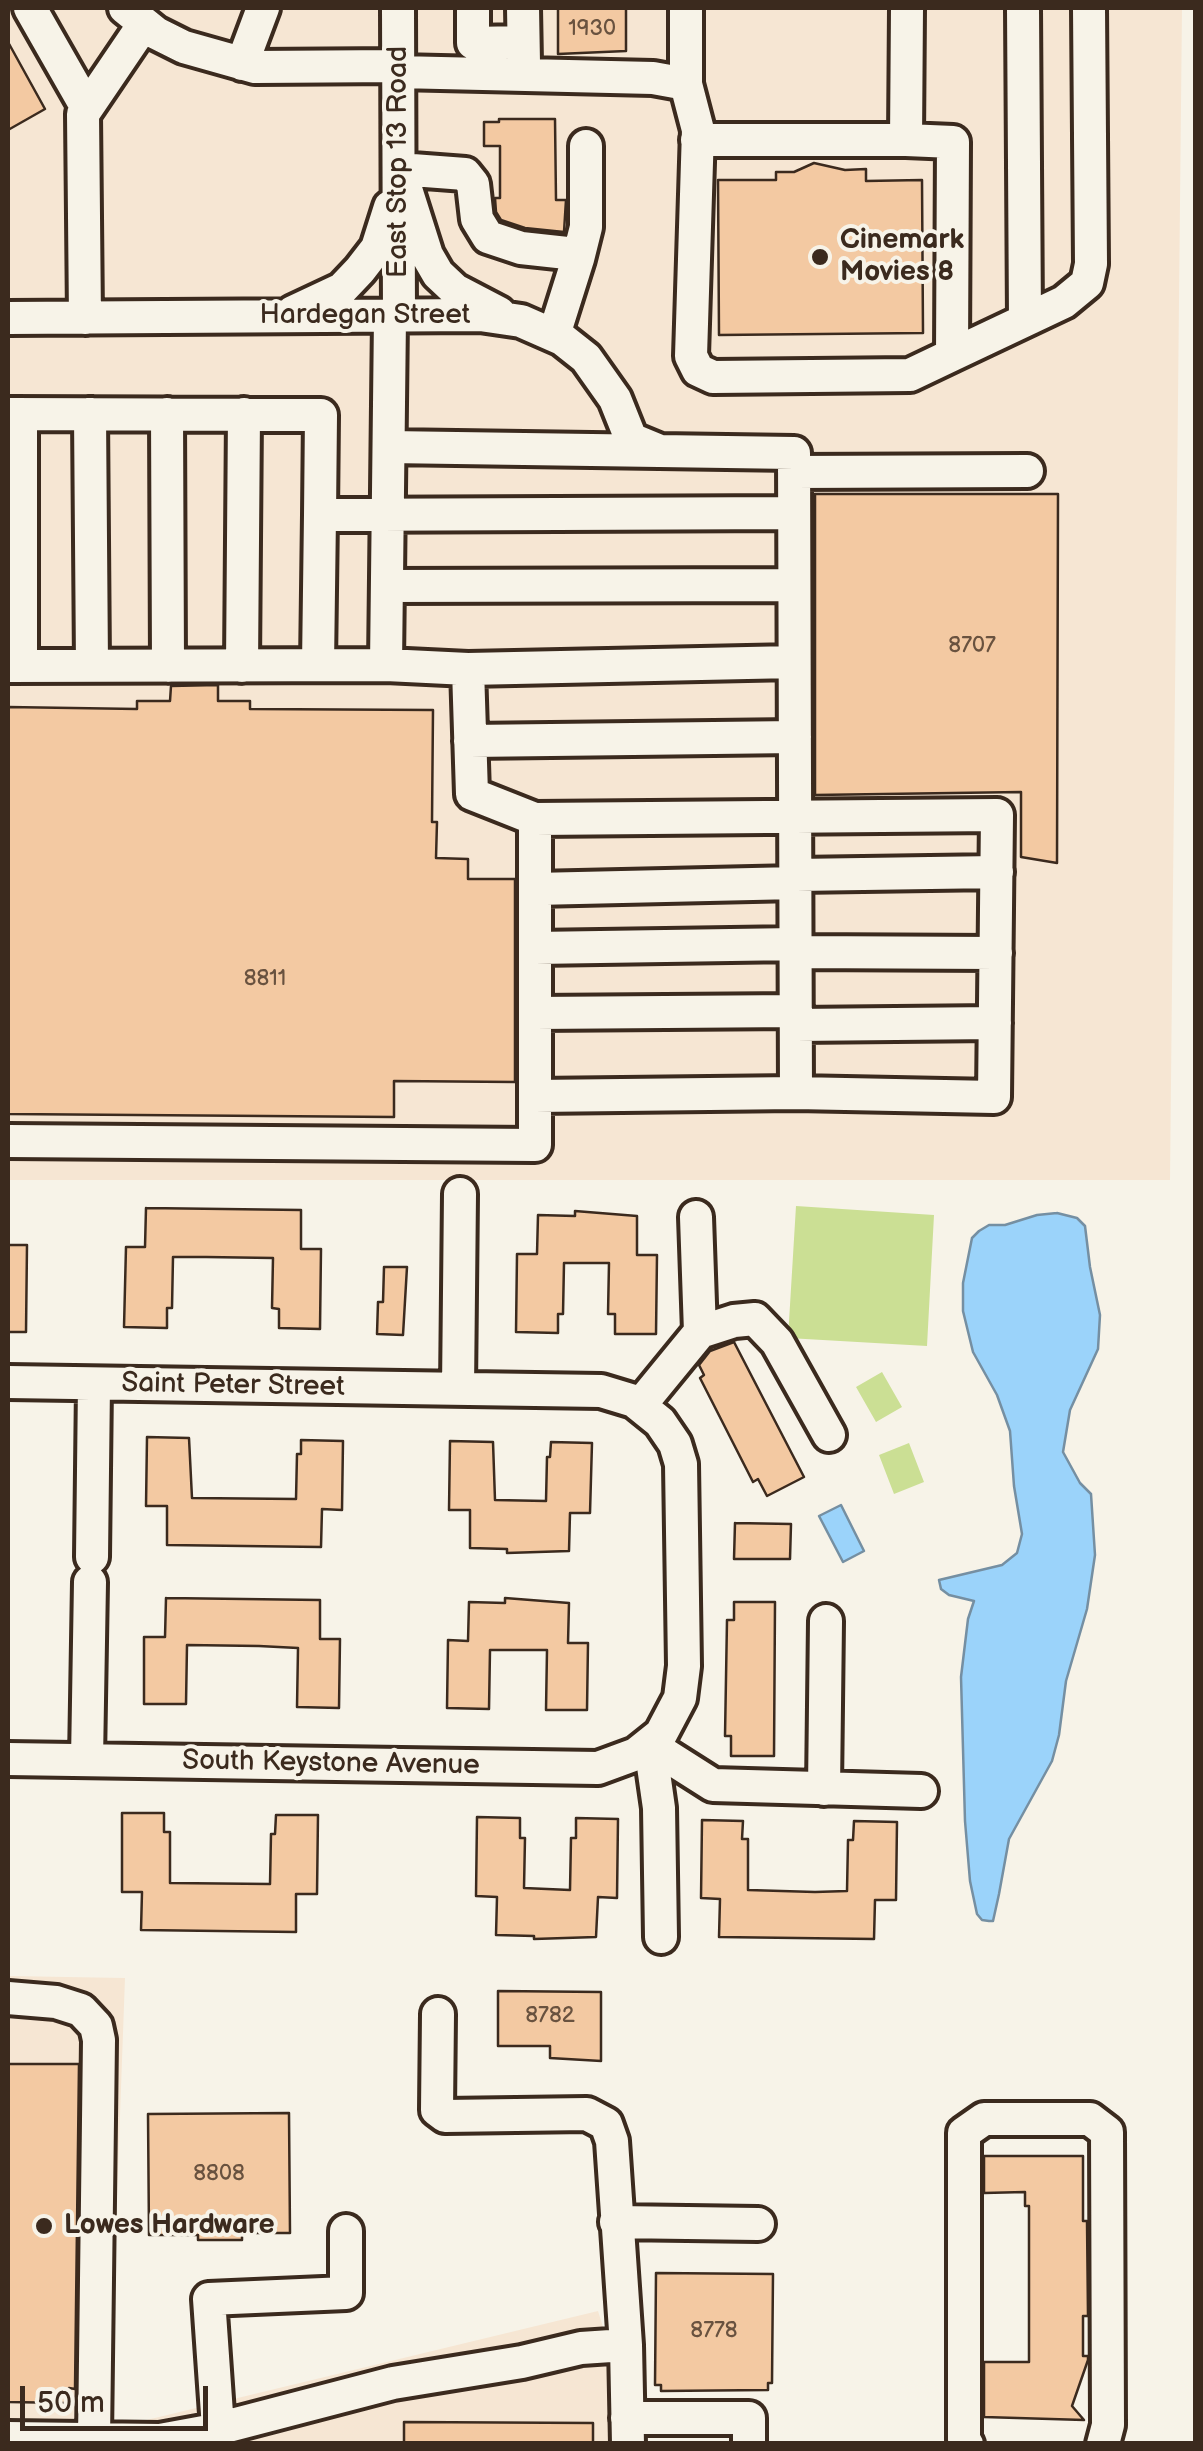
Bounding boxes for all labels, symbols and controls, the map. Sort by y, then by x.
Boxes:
house number: 1930 [568,16,616,42]
street label: East Stop 13 Road [382,46,416,278]
place label: Cinemark Movies 8 [840,224,964,290]
marker: Cinemark Movies 8 [809,246,831,268]
street label: Hardegan Street [260,299,470,333]
house number: 8707 [948,633,996,659]
house number: 8811 [244,966,286,992]
street label: Saint Peter Street [121,1367,345,1405]
street label: South Keystone Avenue [182,1745,480,1783]
house number: 8782 [525,2003,575,2029]
house number: 8808 [193,2161,245,2187]
place label: Lowes Hardware [64,2209,275,2243]
marker: Lowes Hardware [33,2215,55,2237]
house number: 8778 [690,2318,738,2344]
scale bar [25,2366,212,2428]
text: 50 m [37,2385,105,2421]

